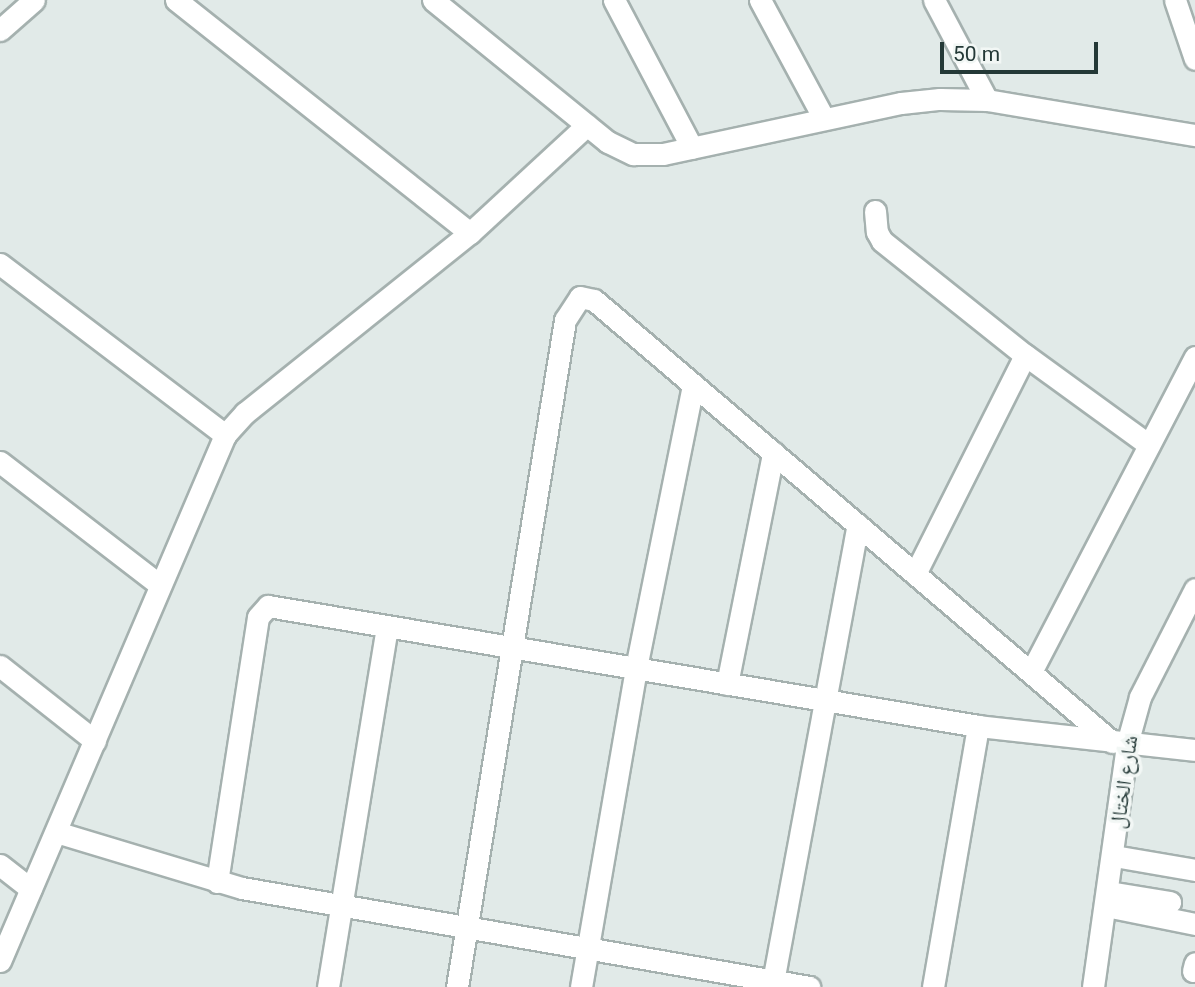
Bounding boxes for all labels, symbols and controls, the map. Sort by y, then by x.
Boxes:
scale bar [943,28,1100,72]
text: 50 m [953,42,1000,66]
street label: شارع الختال [1105,734,1143,830]

